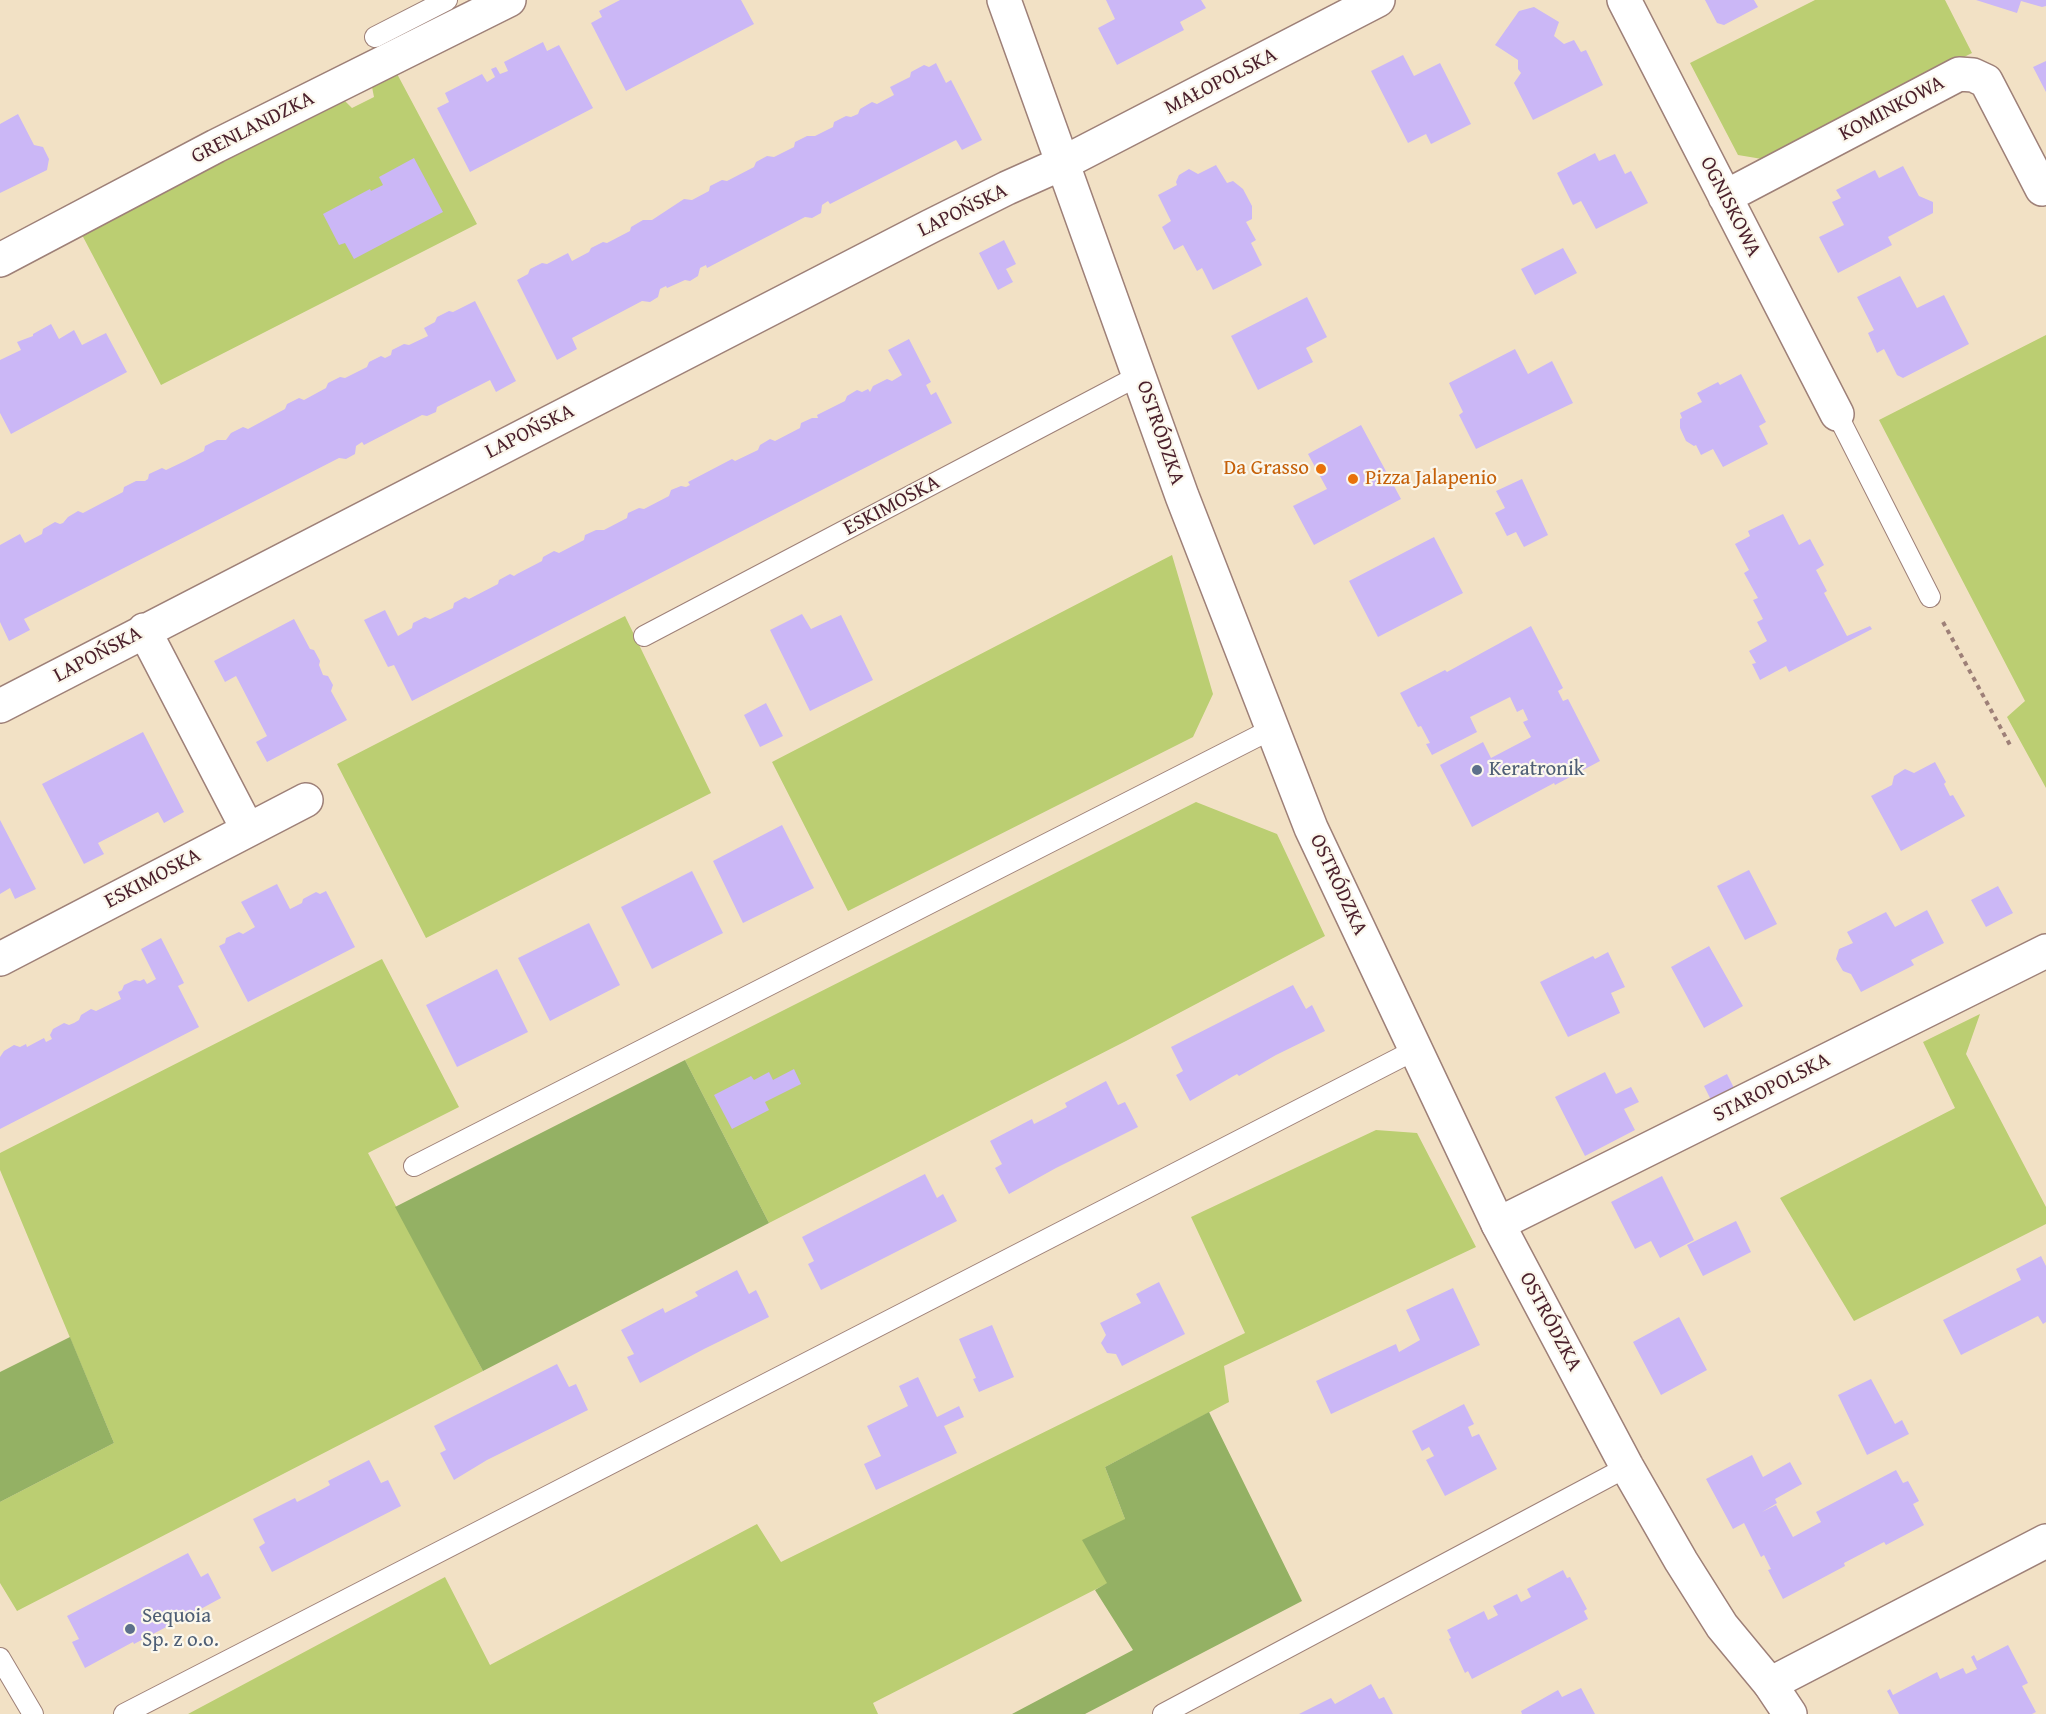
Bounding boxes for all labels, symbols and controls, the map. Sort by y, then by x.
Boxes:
street label: MAŁOPOLSKA [1161,43,1281,121]
street label: KOMINKOWA [1835,71,1949,147]
street label: GRENLANDZKA [187,86,319,170]
street label: OGNISKOWA [1694,153,1766,261]
street label: LAPOŃSKA [914,179,1012,243]
street label: OSTRÓDZKA [1130,378,1190,488]
street label: LAPOŃSKA [481,399,579,465]
place label: Da Grasso [1224,456,1309,482]
marker: Da Grasso [1314,462,1328,476]
place label: Pizza Jalapenio [1365,466,1497,492]
street label: ESKIMOSKA [840,470,944,542]
marker: Pizza Jalapenio [1346,472,1360,486]
street label: LAPOŃSKA [50,621,146,689]
place label: Keratronik [1489,757,1584,783]
marker: Keratronik [1470,763,1484,777]
street label: OSTRÓDZKA [1304,830,1372,940]
street label: ESKIMOSKA [101,843,205,915]
street label: STAROPOLSKA [1709,1048,1835,1128]
street label: OSTRÓDZKA [1513,1268,1587,1376]
place label: Sequoia Sp. z o.o. [142,1604,219,1654]
marker: Sequoia Sp. z o.o. [123,1622,137,1636]

